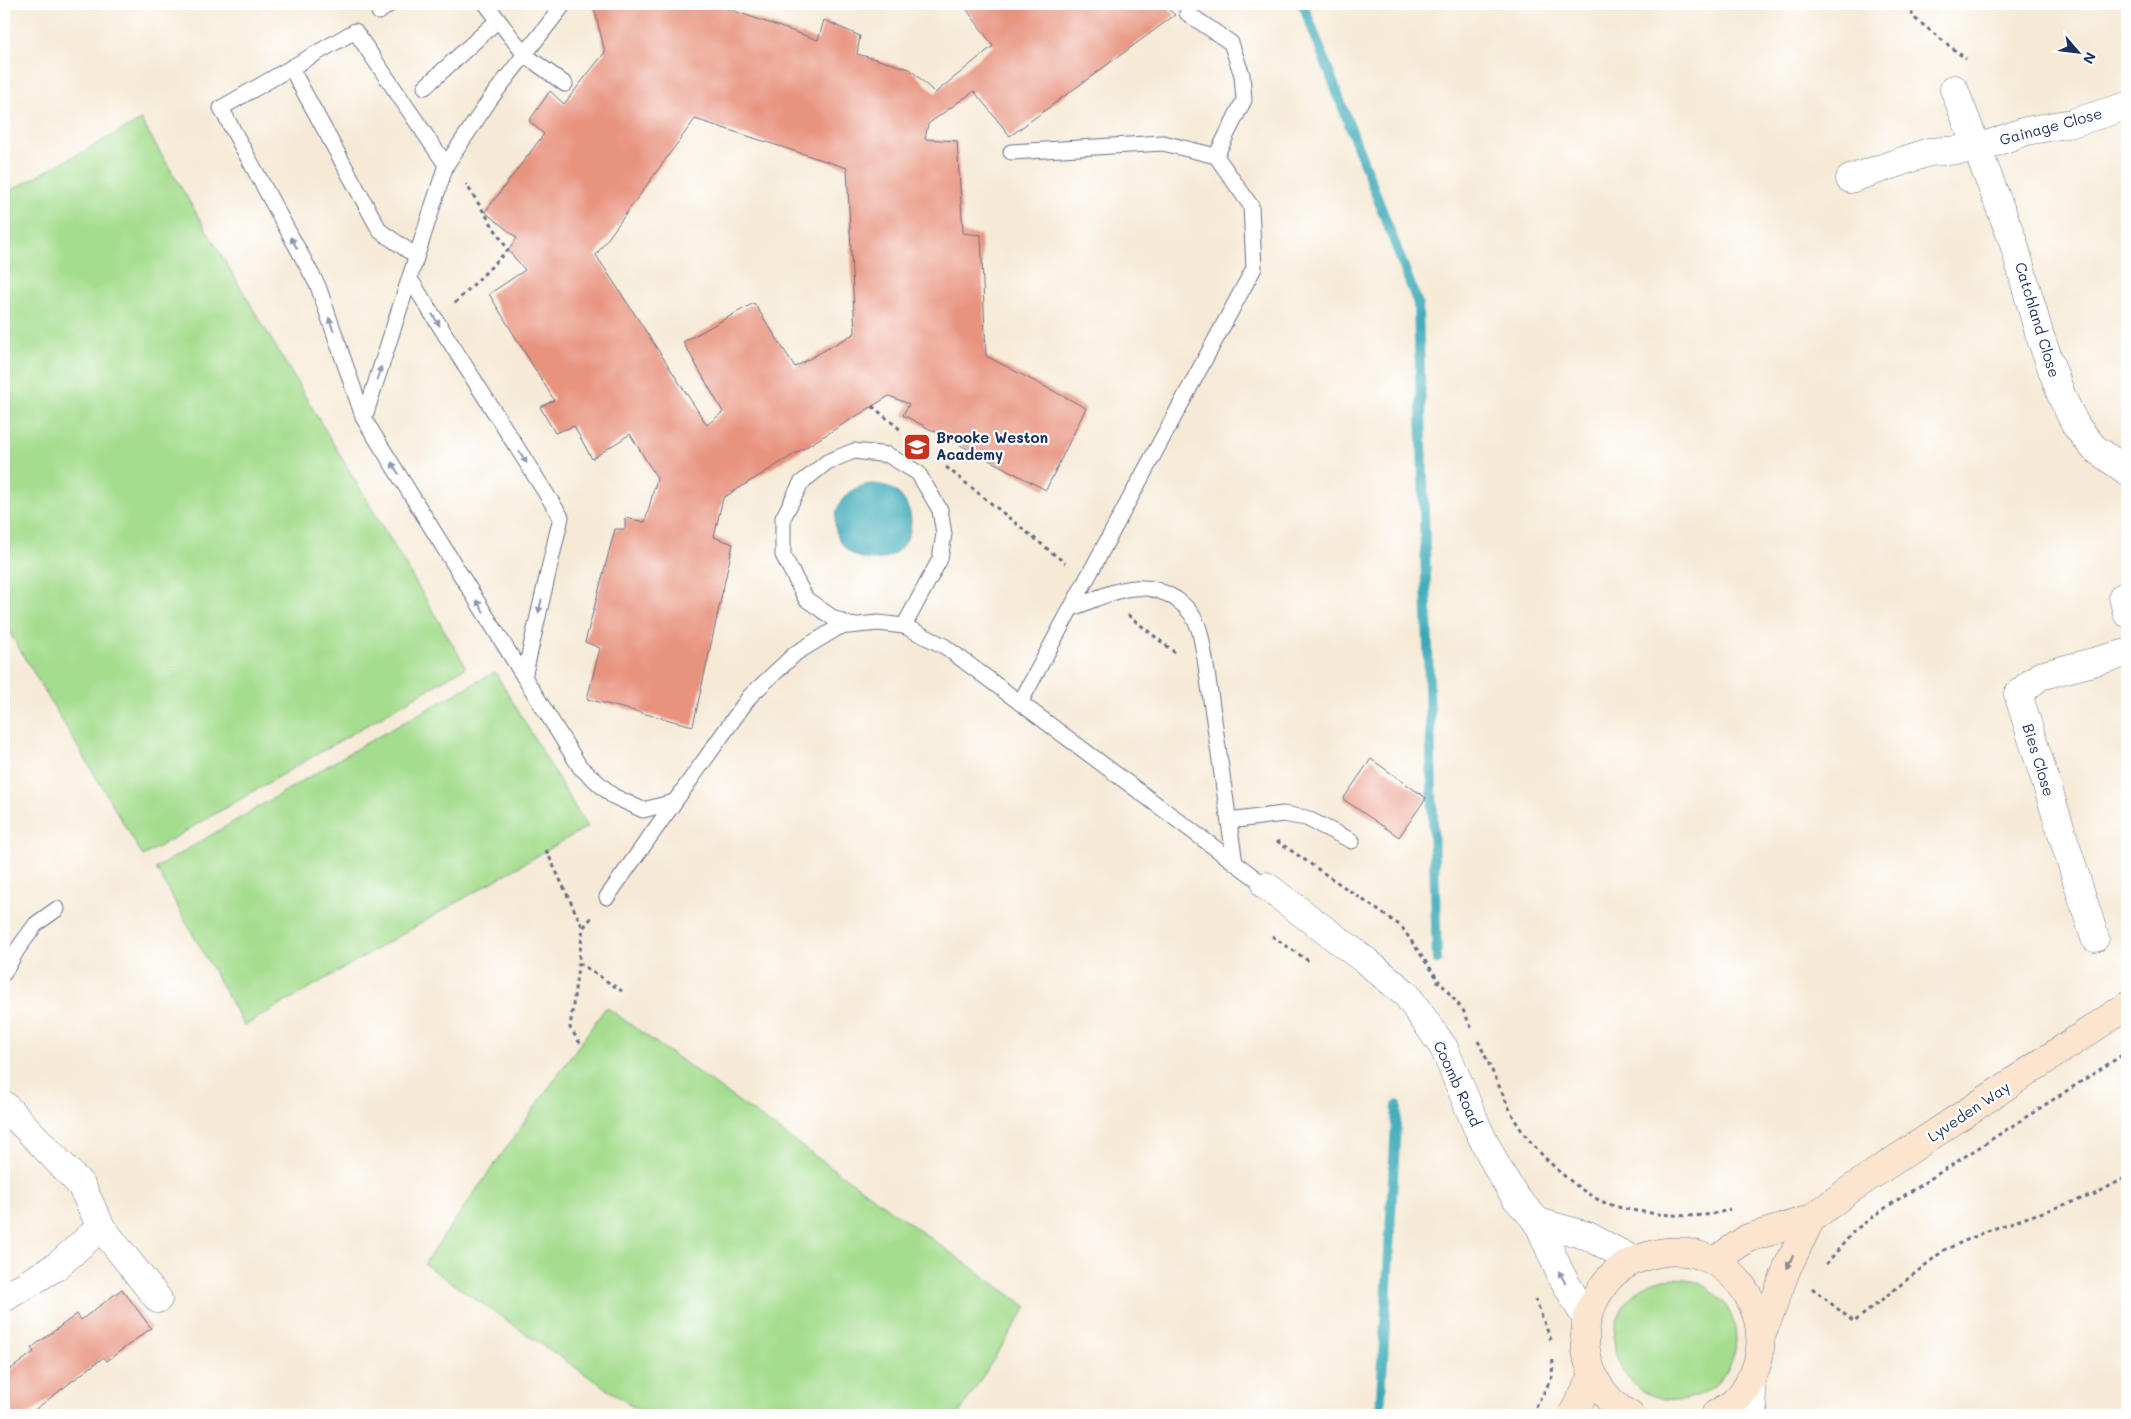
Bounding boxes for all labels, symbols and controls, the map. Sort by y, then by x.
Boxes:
north arrow [2054,28,2104,78]
text: N [2079,49,2101,67]
street label: Gainage Close [1997,103,2104,149]
one-way arrow [290,236,298,250]
street label: Catchland Close [2011,260,2065,380]
one-way arrow [431,313,440,326]
one-way arrow [327,316,335,331]
one-way arrow [376,365,384,380]
place label: Brooke Weston Academy [936,427,1048,464]
school or university icon: Brooke Weston Academy [902,432,932,462]
one-way arrow [518,450,527,464]
one-way arrow [390,461,399,474]
one-way arrow [476,599,485,613]
one-way arrow [536,599,544,614]
street label: Bies Close [2018,721,2060,799]
street label: Coomb Road [1429,1038,1486,1130]
street label: Lyveden Way [1923,1076,2014,1146]
one-way arrow [1785,1255,1794,1270]
one-way arrow [1558,1271,1567,1284]

